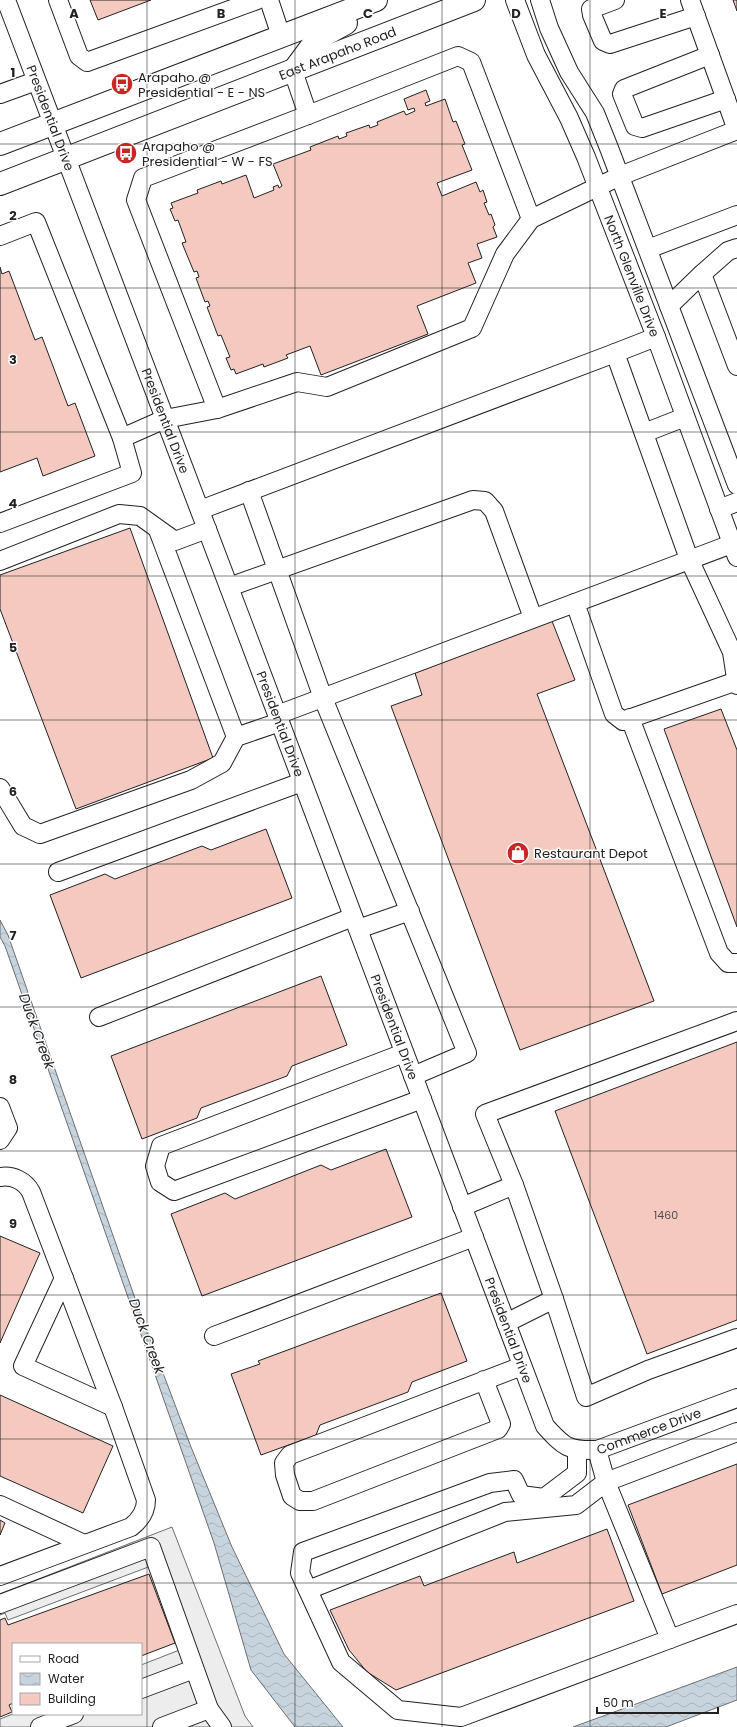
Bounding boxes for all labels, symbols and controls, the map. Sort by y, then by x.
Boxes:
text: A [69,4,79,23]
text: B [217,4,226,23]
text: C [363,4,373,23]
text: D [511,4,521,23]
text: E [659,4,667,23]
street label: East Arapaho Road [276,22,399,84]
street label: Presidential Drive [22,62,79,173]
text: 1 [11,63,15,82]
place label: Arapaho @ Presidential - E - NS [138,68,265,102]
bus stop icon: Arapaho @ Presidential - E - NS [109,71,135,97]
place label: Arapaho @ Presidential - W - FS [142,137,273,171]
bus stop icon: Arapaho @ Presidential - W - FS [113,140,139,166]
text: 2 [9,206,17,225]
street label: North Glenville Drive [600,212,665,340]
text: 3 [9,350,17,369]
street label: Presidential Drive [137,365,194,476]
text: 4 [9,494,18,513]
text: 5 [9,638,17,657]
street label: Presidential Drive [252,668,309,779]
text: 6 [9,782,17,801]
shop icon: Restaurant Depot [505,840,531,866]
place label: Restaurant Depot [534,844,648,863]
text: 7 [10,926,17,945]
street label: Presidential Drive [366,971,423,1083]
water label: Duck Creek [14,990,60,1072]
text: 8 [9,1070,17,1089]
house number: 1460 [654,1207,678,1223]
text: 9 [9,1214,17,1233]
street label: Presidential Drive [480,1274,537,1386]
water label: Duck Creek [124,1295,170,1377]
street label: Commerce Drive [594,1403,704,1459]
legend [12,1643,142,1715]
text: Road [48,1650,79,1667]
text: Water [48,1670,85,1687]
scale bar [597,1689,718,1715]
text: Building [48,1690,96,1707]
text: 50 m [603,1694,634,1711]

